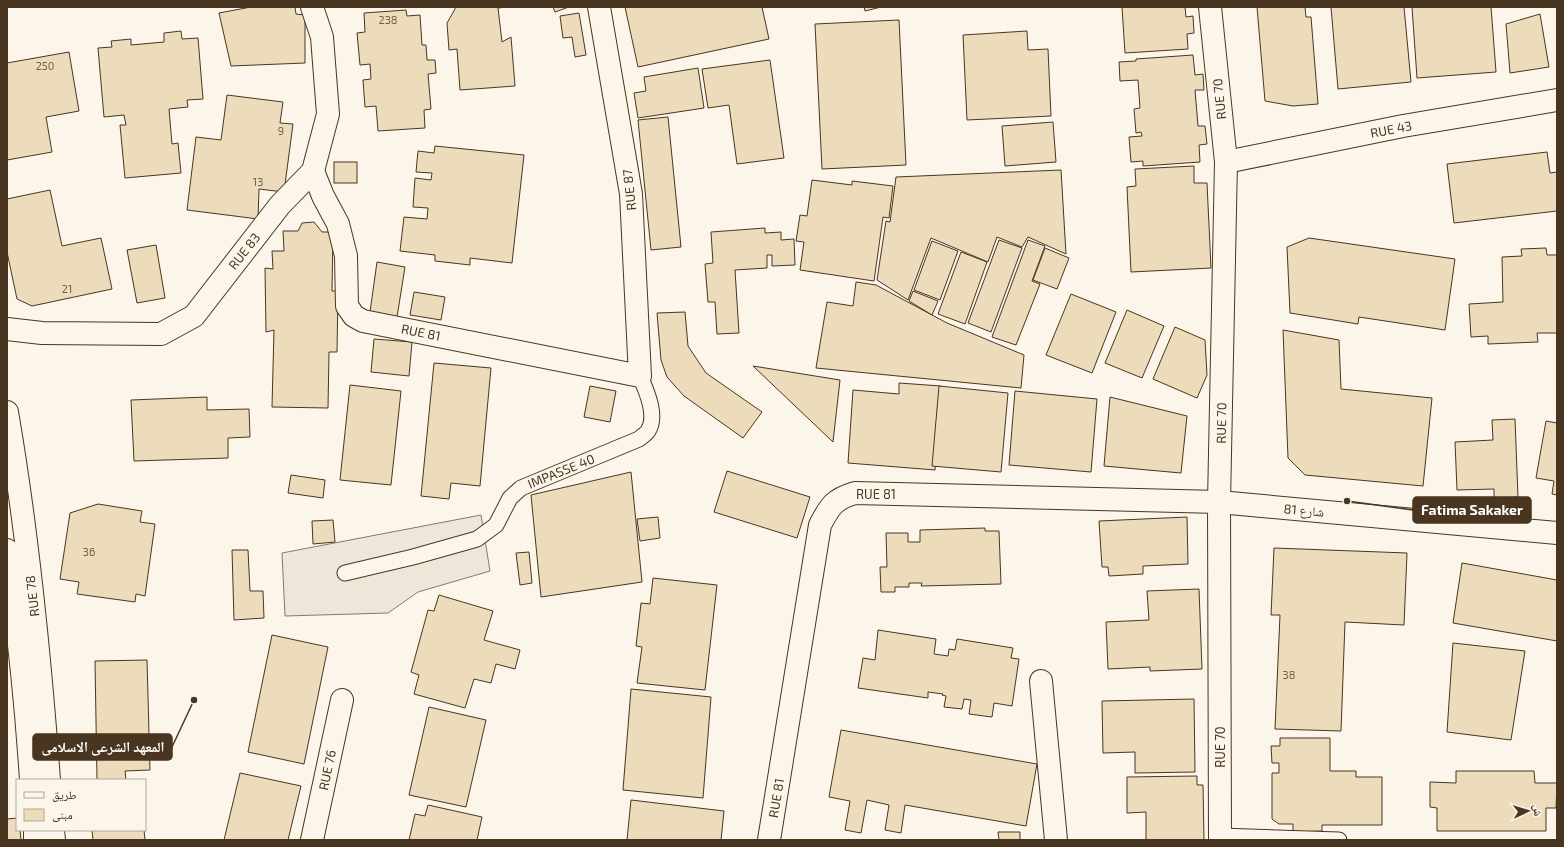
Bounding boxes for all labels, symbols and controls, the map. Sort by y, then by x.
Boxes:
house number: 238 [379,13,397,26]
house number: 250 [36,59,54,72]
street label: RUE 70 [1209,78,1229,120]
street label: RUE 43 [1369,117,1413,141]
house number: 9 [278,124,284,137]
street label: RUE 87 [619,168,639,211]
house number: 13 [253,175,263,188]
street label: RUE 83 [225,230,263,272]
house number: 21 [62,282,72,295]
street label: RUE 81 [400,320,442,344]
street label: RUE 70 [1213,402,1229,444]
street label: IMPASSE 40 [525,450,597,492]
street label: RUE 81 [856,486,896,502]
callout: Fatima Sakaker [1413,497,1531,523]
street label: شارع 81 [1283,500,1325,522]
text: Fatima Sakaker [1421,501,1523,518]
house number: 36 [83,545,95,558]
street label: RUE 78 [22,574,42,618]
house number: 38 [1283,668,1295,681]
street label: RUE 70 [1212,726,1228,768]
callout: المعهد الشرعى الاسلامى [33,734,172,760]
text: المعهد الشرعى الاسلامى [41,738,165,756]
street label: RUE 76 [315,748,339,792]
street label: RUE 81 [765,777,787,819]
legend [16,779,146,831]
text: طريق [52,787,77,802]
north arrow [1508,791,1548,831]
text: ش [1530,804,1545,817]
text: مبنى [52,807,73,822]

